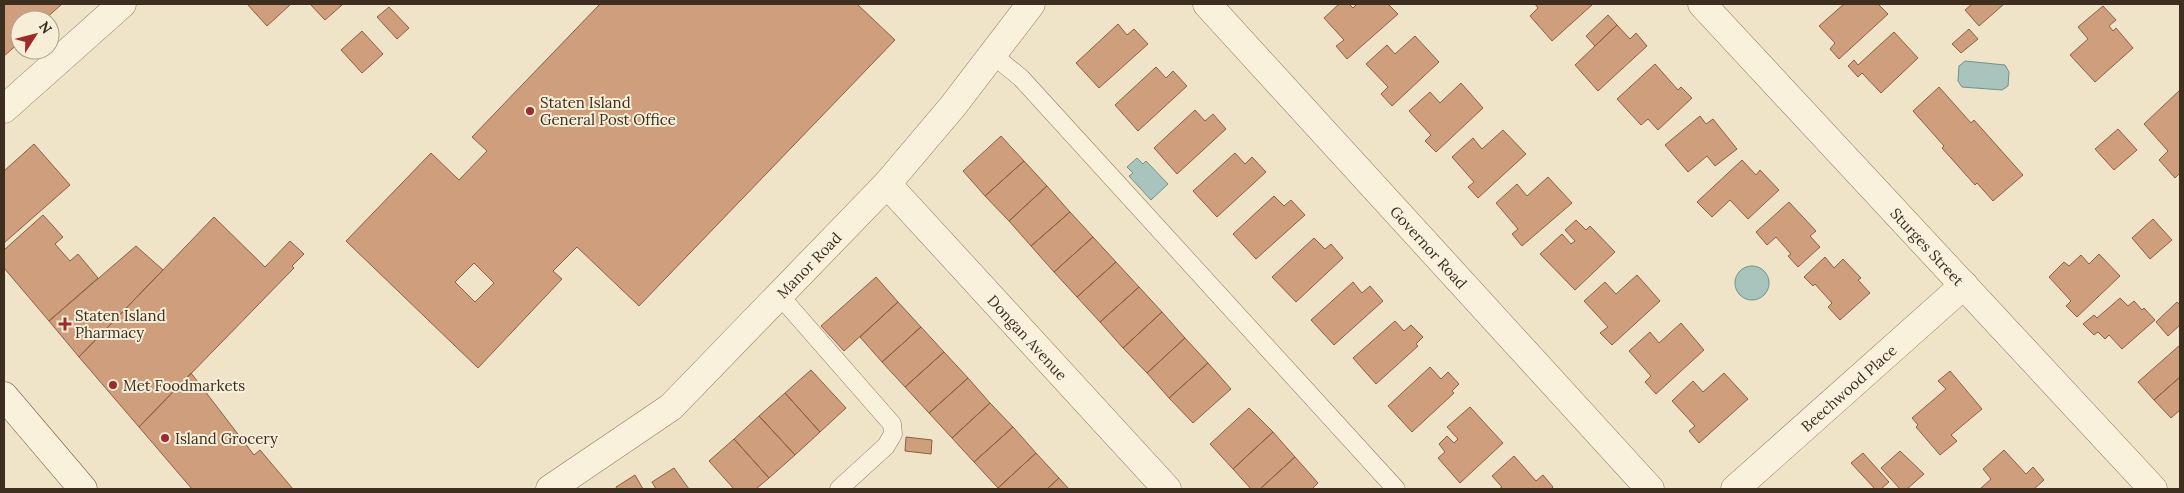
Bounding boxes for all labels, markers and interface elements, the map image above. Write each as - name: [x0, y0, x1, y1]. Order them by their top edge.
- north arrow: [10, 10, 60, 60]
- text: N: [35, 18, 56, 37]
- place label: Staten Island General Post Office: [540, 93, 676, 129]
- marker: Staten Island General Post Office: [524, 105, 536, 117]
- street label: Governor Road: [1386, 202, 1471, 292]
- street label: Sturges Street: [1887, 203, 1968, 289]
- street label: Manor Road: [772, 228, 845, 302]
- street label: Dongan Avenue: [984, 291, 1072, 384]
- place label: Staten Island Pharmacy: [75, 306, 166, 342]
- marker: Staten Island Pharmacy: [59, 318, 71, 330]
- street label: Beechwood Place: [1797, 340, 1900, 435]
- place label: Met Foodmarkets: [123, 376, 245, 395]
- marker: Met Foodmarkets: [107, 379, 119, 391]
- place label: Island Grocery: [175, 429, 278, 448]
- marker: Island Grocery: [159, 432, 171, 444]

